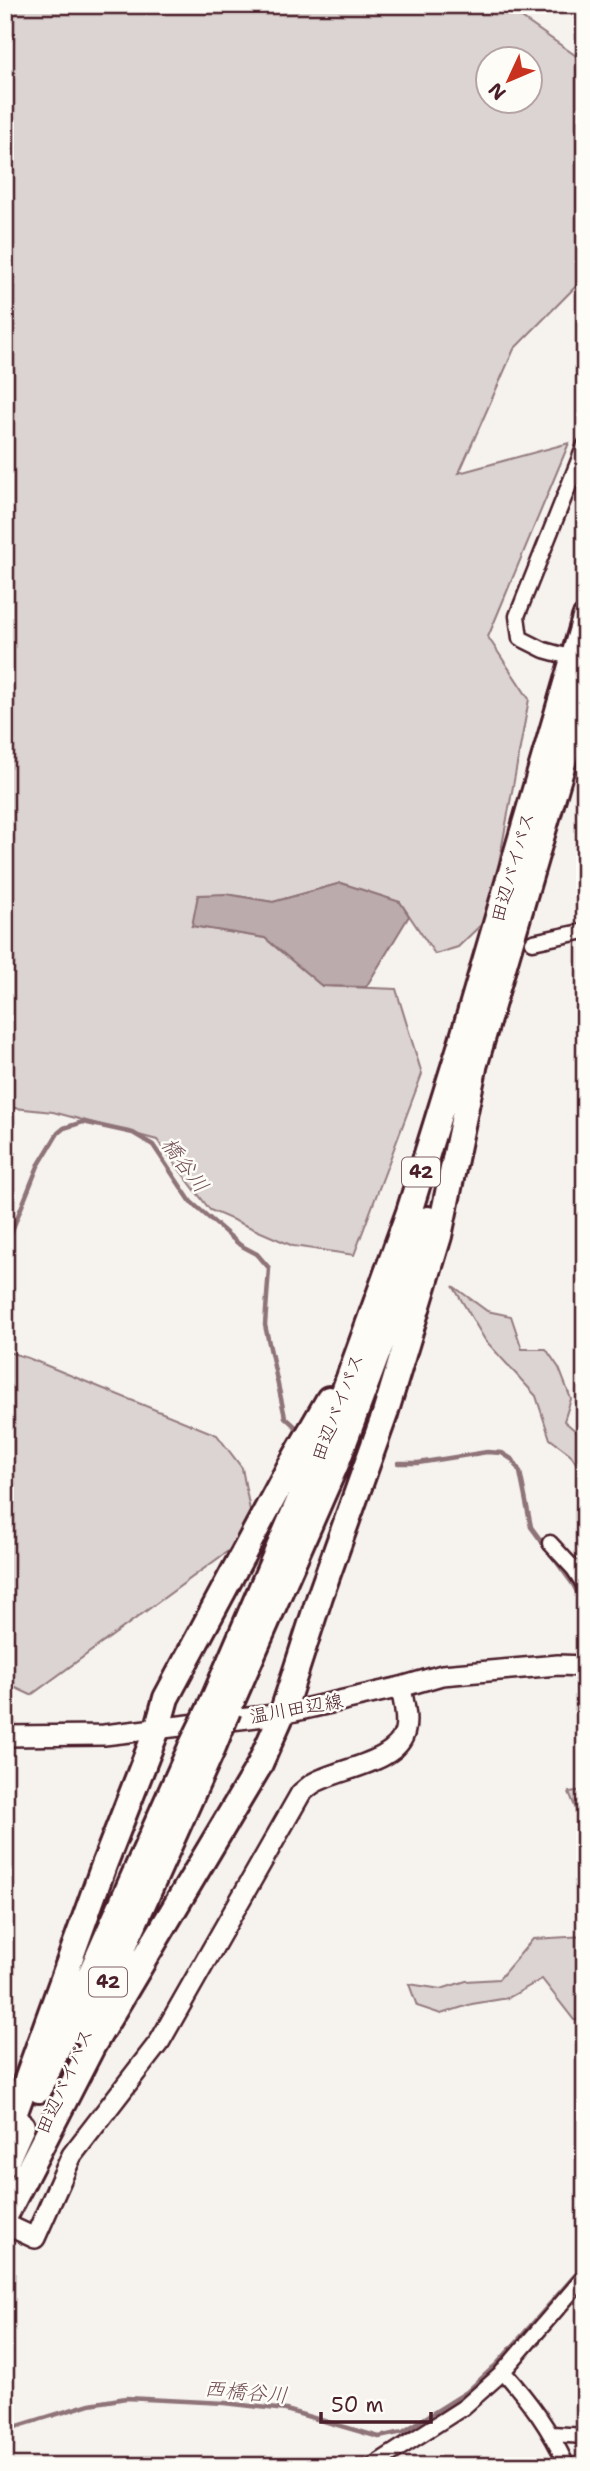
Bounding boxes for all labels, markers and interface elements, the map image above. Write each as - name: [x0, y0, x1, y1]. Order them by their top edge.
- north arrow: [475, 46, 544, 116]
- text: N: [483, 77, 511, 106]
- street label: 田辺バイパス: [485, 809, 540, 925]
- water label: 橋谷川: [155, 1131, 215, 1199]
- road number: 42: [402, 1157, 440, 1186]
- street label: 田辺バイパス: [305, 1350, 369, 1465]
- street label: 温川田辺線: [247, 1688, 345, 1729]
- road number: 42: [89, 1968, 127, 1996]
- street label: 田辺バイパス: [30, 2024, 99, 2138]
- water label: 西橋谷川: [203, 2374, 289, 2410]
- scale bar: [321, 2380, 431, 2424]
- text: 50 m: [331, 2391, 384, 2419]

